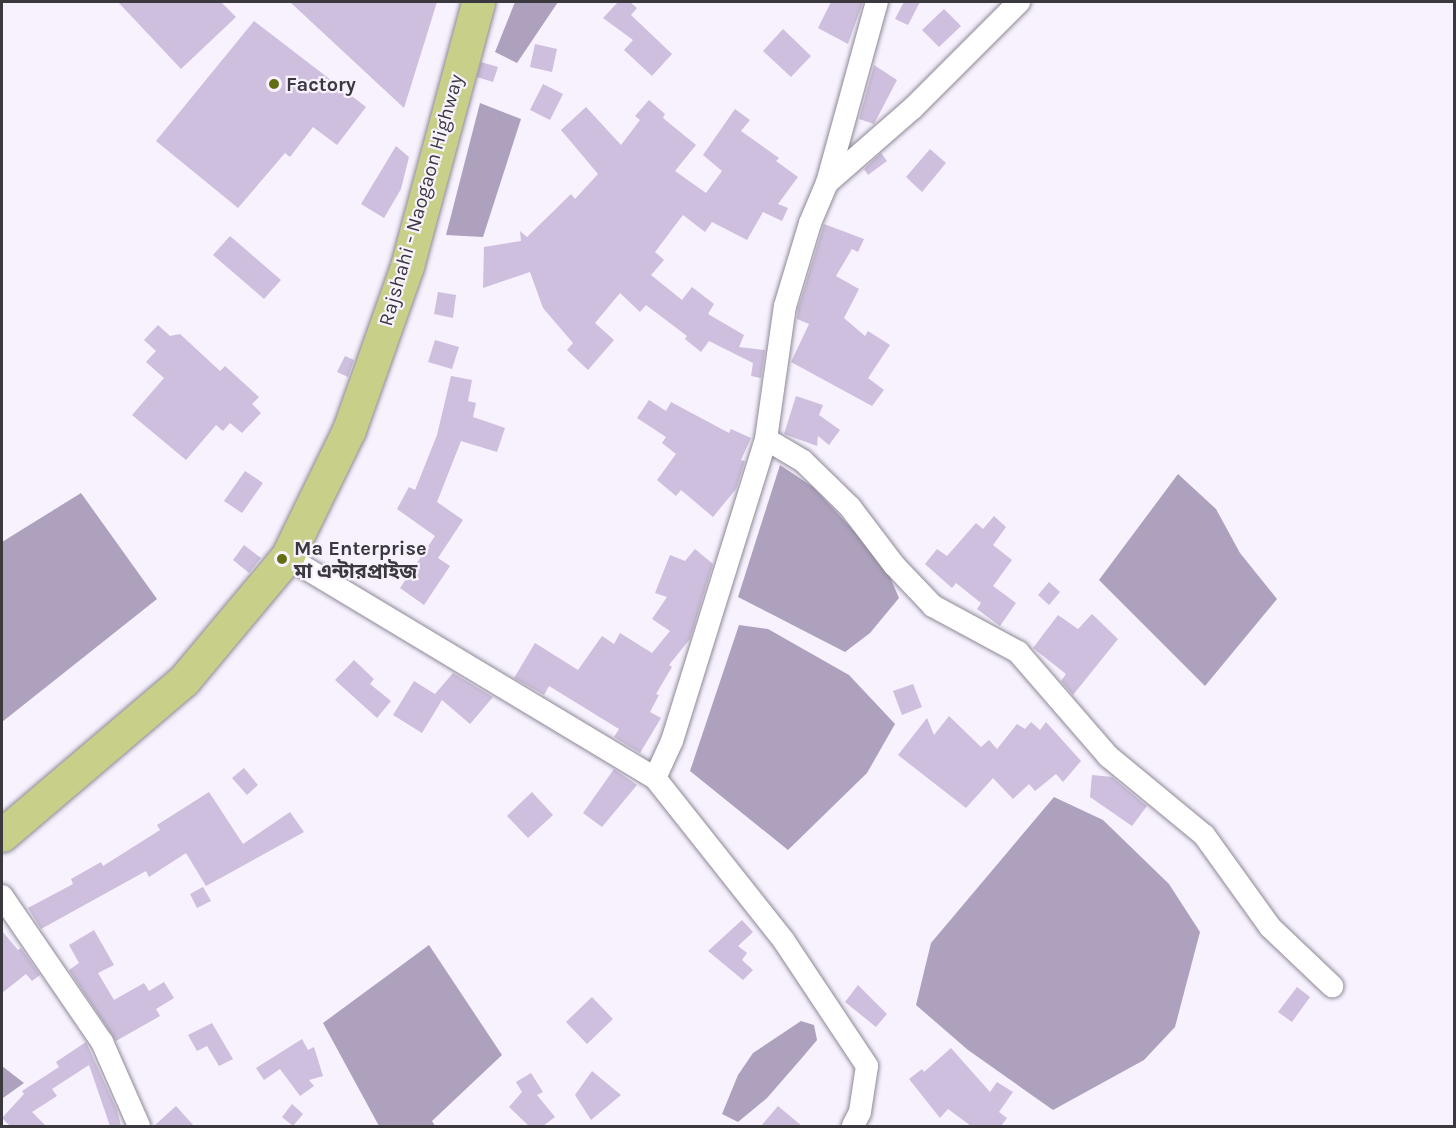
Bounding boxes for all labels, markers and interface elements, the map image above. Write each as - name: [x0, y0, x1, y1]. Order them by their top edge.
- street label: Rajshahi - Naogaon Highway: [374, 71, 468, 329]
- place label: Factory: [286, 72, 356, 96]
- marker: Factory: [267, 77, 281, 91]
- place label: Ma Enterprise মা এন্টারপ্রাইজ: [294, 536, 427, 583]
- marker: Ma Enterprise মা এন্টারপ্রাইজ: [275, 552, 289, 566]

